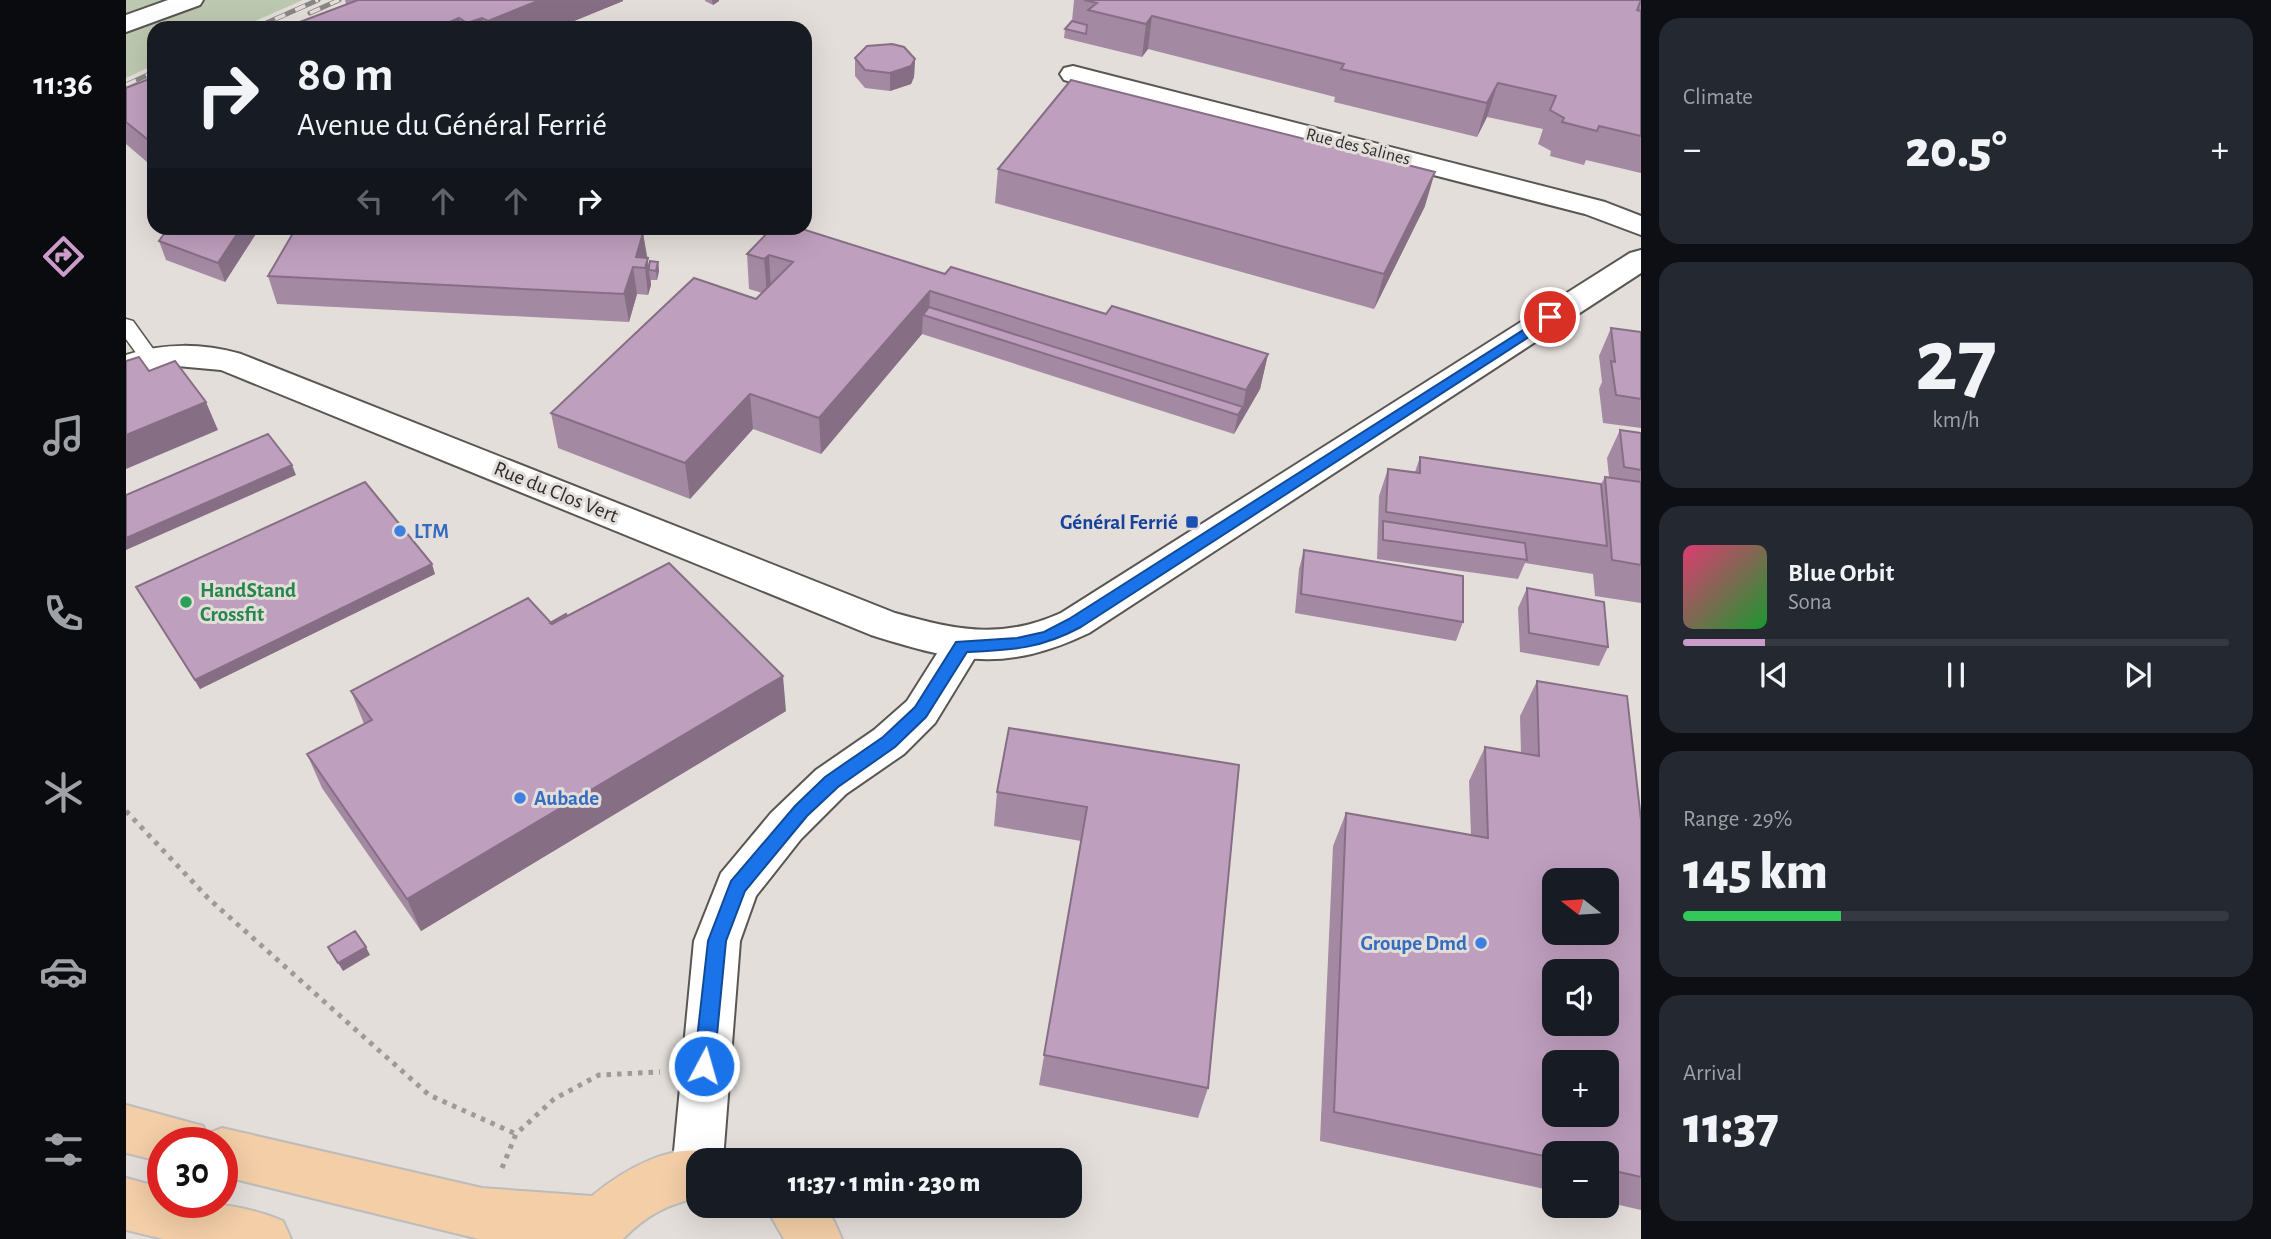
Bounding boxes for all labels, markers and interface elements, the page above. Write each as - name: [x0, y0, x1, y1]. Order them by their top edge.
- icon: right: [182, 49, 273, 140]
- text: 80 m: [297, 51, 394, 100]
- text: 11:36: [33, 68, 93, 100]
- text: Climate: [1683, 86, 1753, 109]
- text: Avenue du Général Ferrié: [297, 109, 607, 141]
- text: 20.5°: [1905, 124, 2007, 176]
- street label: Rue des Salines: [1304, 125, 1412, 169]
- text: −: [1683, 131, 1701, 169]
- text: +: [2211, 131, 2229, 169]
- icon: left: [351, 182, 389, 220]
- icon: ahead: [424, 182, 462, 220]
- icon: ahead: [497, 182, 535, 220]
- icon: right: [570, 182, 608, 220]
- icon: directions: [39, 232, 88, 281]
- pin: [1520, 287, 1580, 347]
- icon: arrive: [1531, 298, 1569, 336]
- text: 27: [1915, 316, 1997, 407]
- text: km/h: [1932, 409, 1980, 432]
- icon: music: [39, 411, 88, 460]
- street label: Rue du Clos Vert: [491, 458, 621, 527]
- place label: Général Ferrié: [1060, 512, 1178, 533]
- marker: Général Ferrié: [1184, 514, 1200, 530]
- place label: LTM: [414, 521, 449, 542]
- marker: LTM: [392, 523, 408, 539]
- text: Blue Orbit: [1788, 560, 1894, 586]
- place label: HandStand Crossfit: [200, 580, 296, 625]
- icon: phone: [39, 589, 88, 638]
- text: Sona: [1788, 591, 1832, 614]
- marker: HandStand Crossfit: [178, 594, 194, 610]
- icon: previous: [1755, 656, 1793, 694]
- icon: pause: [1937, 656, 1975, 694]
- icon: next: [2119, 656, 2157, 694]
- icon: climate: [39, 768, 88, 817]
- place label: Aubade: [534, 788, 599, 809]
- marker: Aubade: [512, 790, 528, 806]
- text: Range · 29%: [1683, 808, 1792, 831]
- text: 145 km: [1683, 846, 1828, 898]
- north arrow: [1542, 868, 1619, 945]
- map controls: [1542, 868, 1619, 1218]
- place label: Groupe Dmd: [1361, 933, 1467, 954]
- marker: Groupe Dmd: [1473, 935, 1489, 951]
- icon: car: [39, 947, 88, 996]
- button: sound: [1542, 959, 1619, 1036]
- position arrow: [667, 1029, 741, 1103]
- button: +: [1542, 1050, 1619, 1127]
- text: Arrival: [1683, 1062, 1742, 1085]
- text: 11:37: [1683, 1100, 1779, 1152]
- icon: filters: [39, 1125, 88, 1174]
- speed limit sign: 30: [147, 1127, 238, 1218]
- button: −: [1542, 1141, 1619, 1218]
- text: 11:37 · 1 min · 230 m: [788, 1170, 980, 1196]

